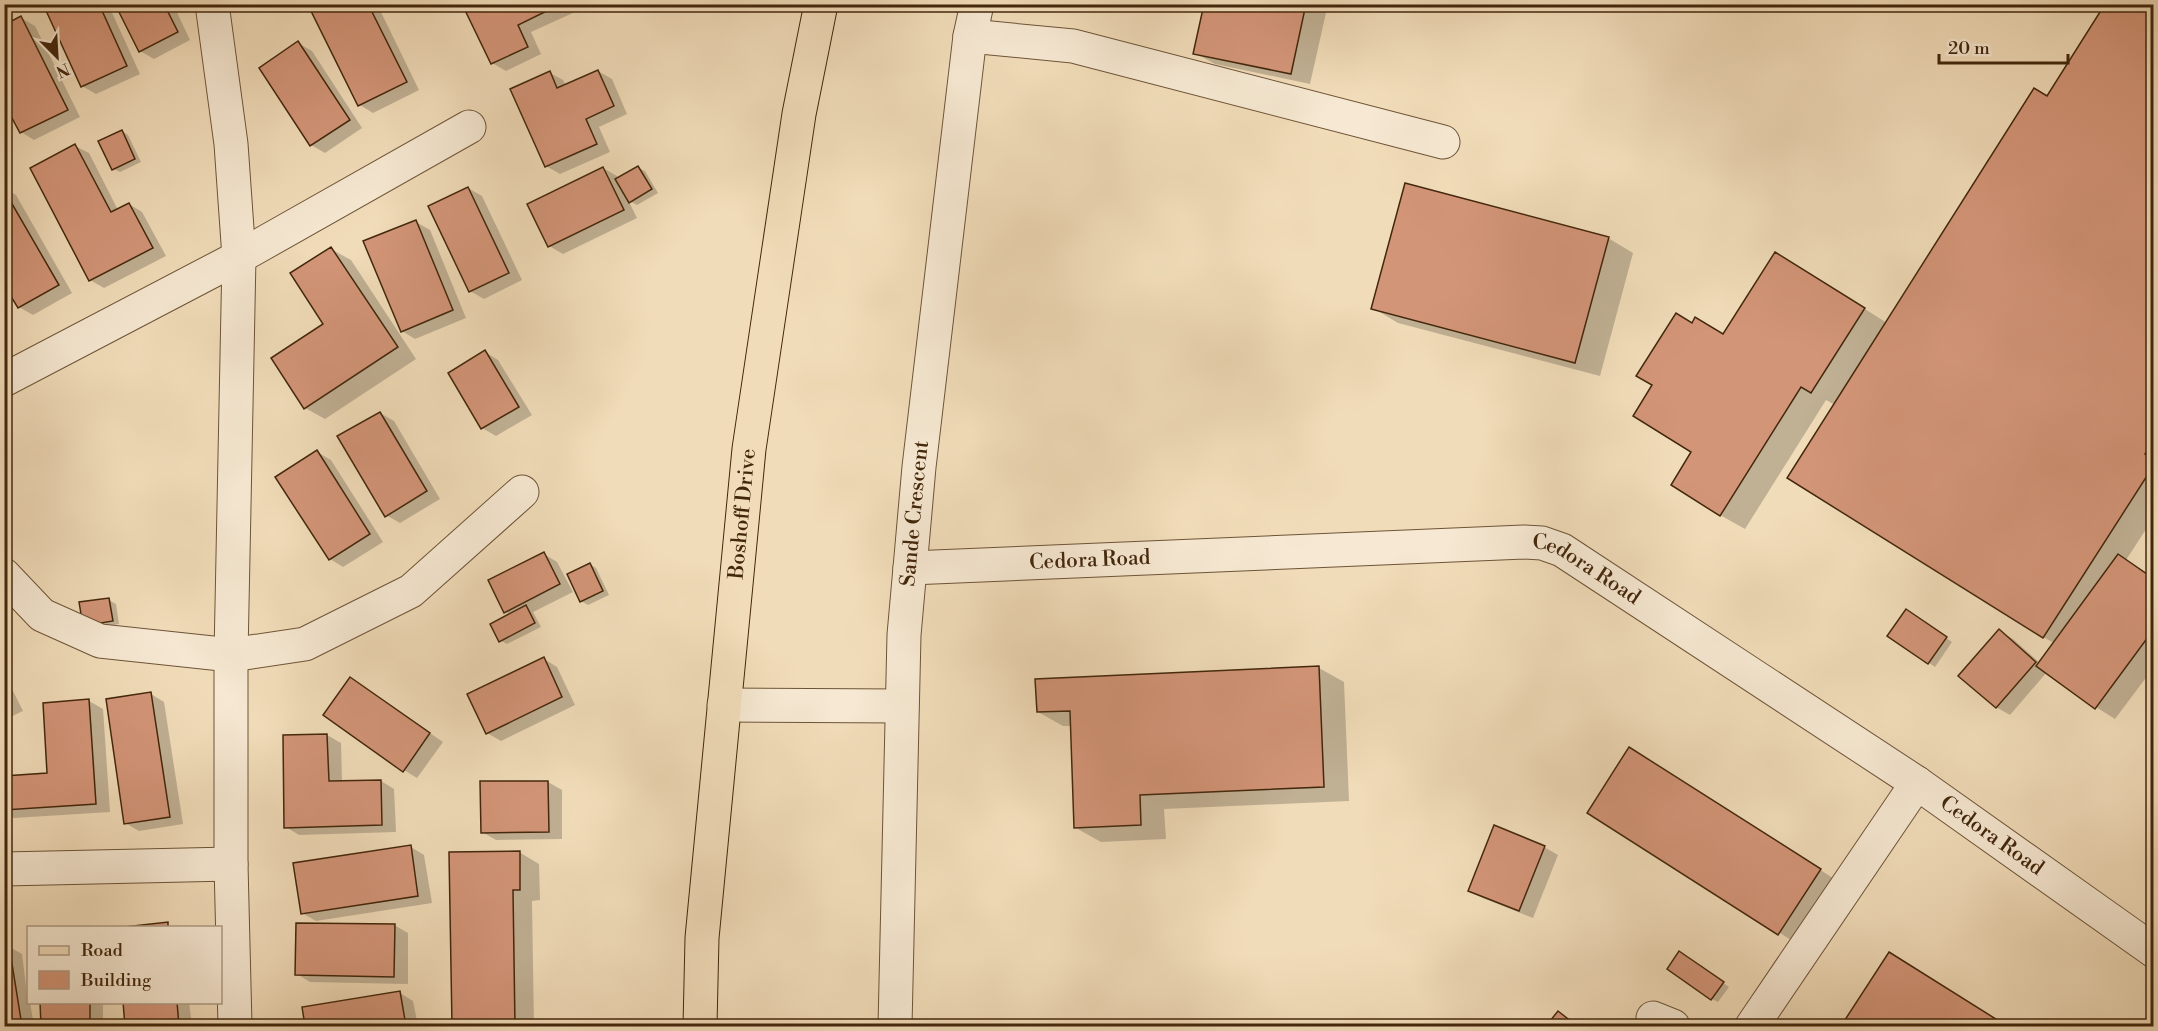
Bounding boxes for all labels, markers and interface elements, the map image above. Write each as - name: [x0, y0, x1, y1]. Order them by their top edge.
- north arrow: [27, 27, 87, 87]
- scale bar: [1939, 27, 2068, 65]
- text: 20 m: [1948, 37, 1990, 60]
- text: N: [53, 58, 73, 82]
- street label: Sande Crescent: [895, 439, 935, 588]
- street label: Boshoff Drive: [723, 447, 762, 582]
- street label: Cedora Road: [1532, 530, 1645, 611]
- street label: Cedora Road: [1029, 545, 1151, 576]
- street label: Cedora Road: [1935, 790, 2049, 882]
- legend: [27, 926, 222, 1004]
- text: Road: [81, 939, 124, 962]
- text: Building: [80, 969, 152, 992]

